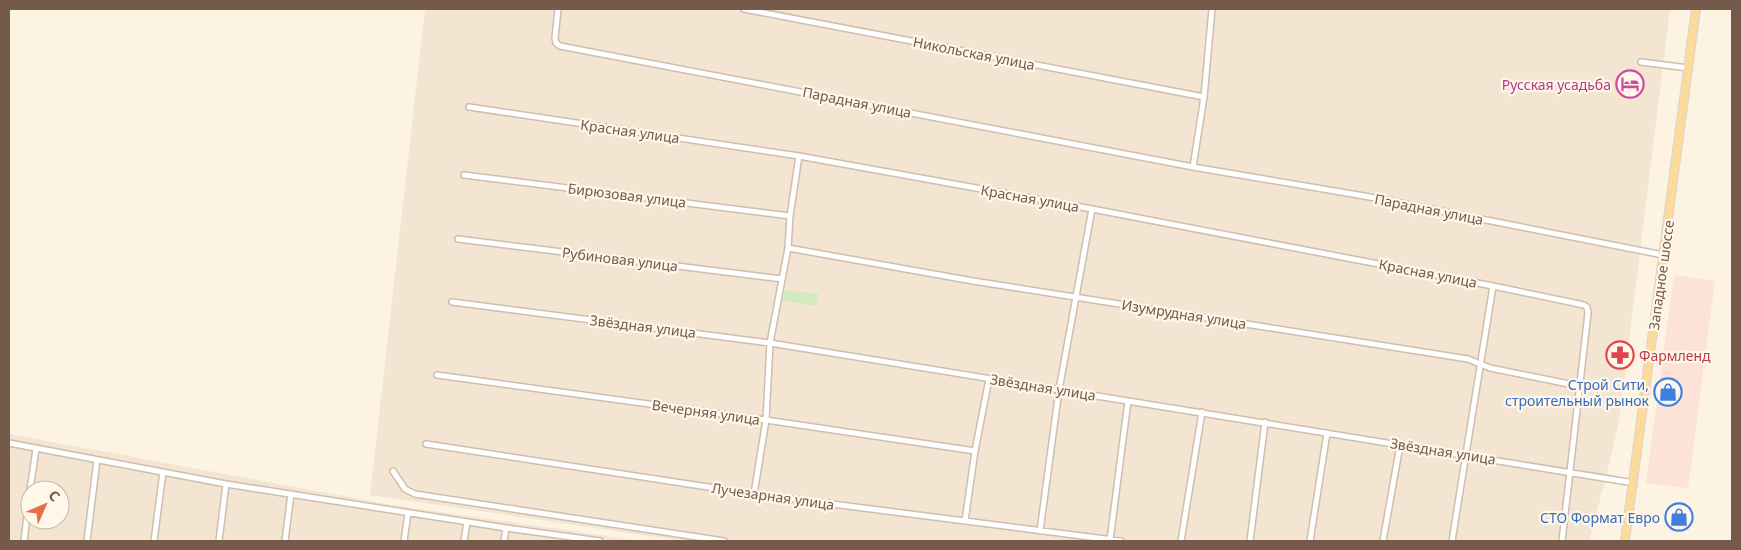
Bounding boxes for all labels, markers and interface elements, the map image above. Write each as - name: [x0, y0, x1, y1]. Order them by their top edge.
- street label: Никольская улица: [911, 32, 1037, 74]
- hotel icon: Русская усадьба: [1615, 69, 1645, 99]
- place label: Русская усадьба: [1502, 75, 1611, 94]
- street label: Парадная улица: [801, 82, 913, 122]
- street label: Красная улица: [579, 115, 681, 147]
- street label: Бирюзовая улица: [567, 178, 687, 212]
- street label: Красная улица: [979, 180, 1081, 216]
- street label: Парадная улица: [1373, 189, 1485, 229]
- street label: Западное шоссе: [1644, 218, 1678, 331]
- street label: Рубиновая улица: [561, 242, 679, 276]
- street label: Красная улица: [1377, 254, 1479, 292]
- street label: Изумрудная улица: [1120, 295, 1248, 333]
- street label: Звёздная улица: [589, 310, 697, 342]
- pharmacy icon: Фармленд: [1605, 340, 1635, 370]
- place label: Фармленд: [1639, 346, 1711, 365]
- street label: Звёздная улица: [989, 369, 1097, 405]
- place label: Строй Сити, строительный рынок: [1505, 375, 1650, 410]
- shop icon: Строй Сити, строительный рынок: [1653, 377, 1683, 407]
- street label: Вечерняя улица: [651, 395, 761, 429]
- street label: Звёздная улица: [1389, 433, 1497, 469]
- street label: Лучезарная улица: [710, 478, 836, 514]
- north arrow: [20, 480, 70, 530]
- text: С: [45, 486, 64, 505]
- shop icon: СТО Формат Евро: [1664, 502, 1694, 532]
- place label: СТО Формат Евро: [1540, 508, 1660, 527]

